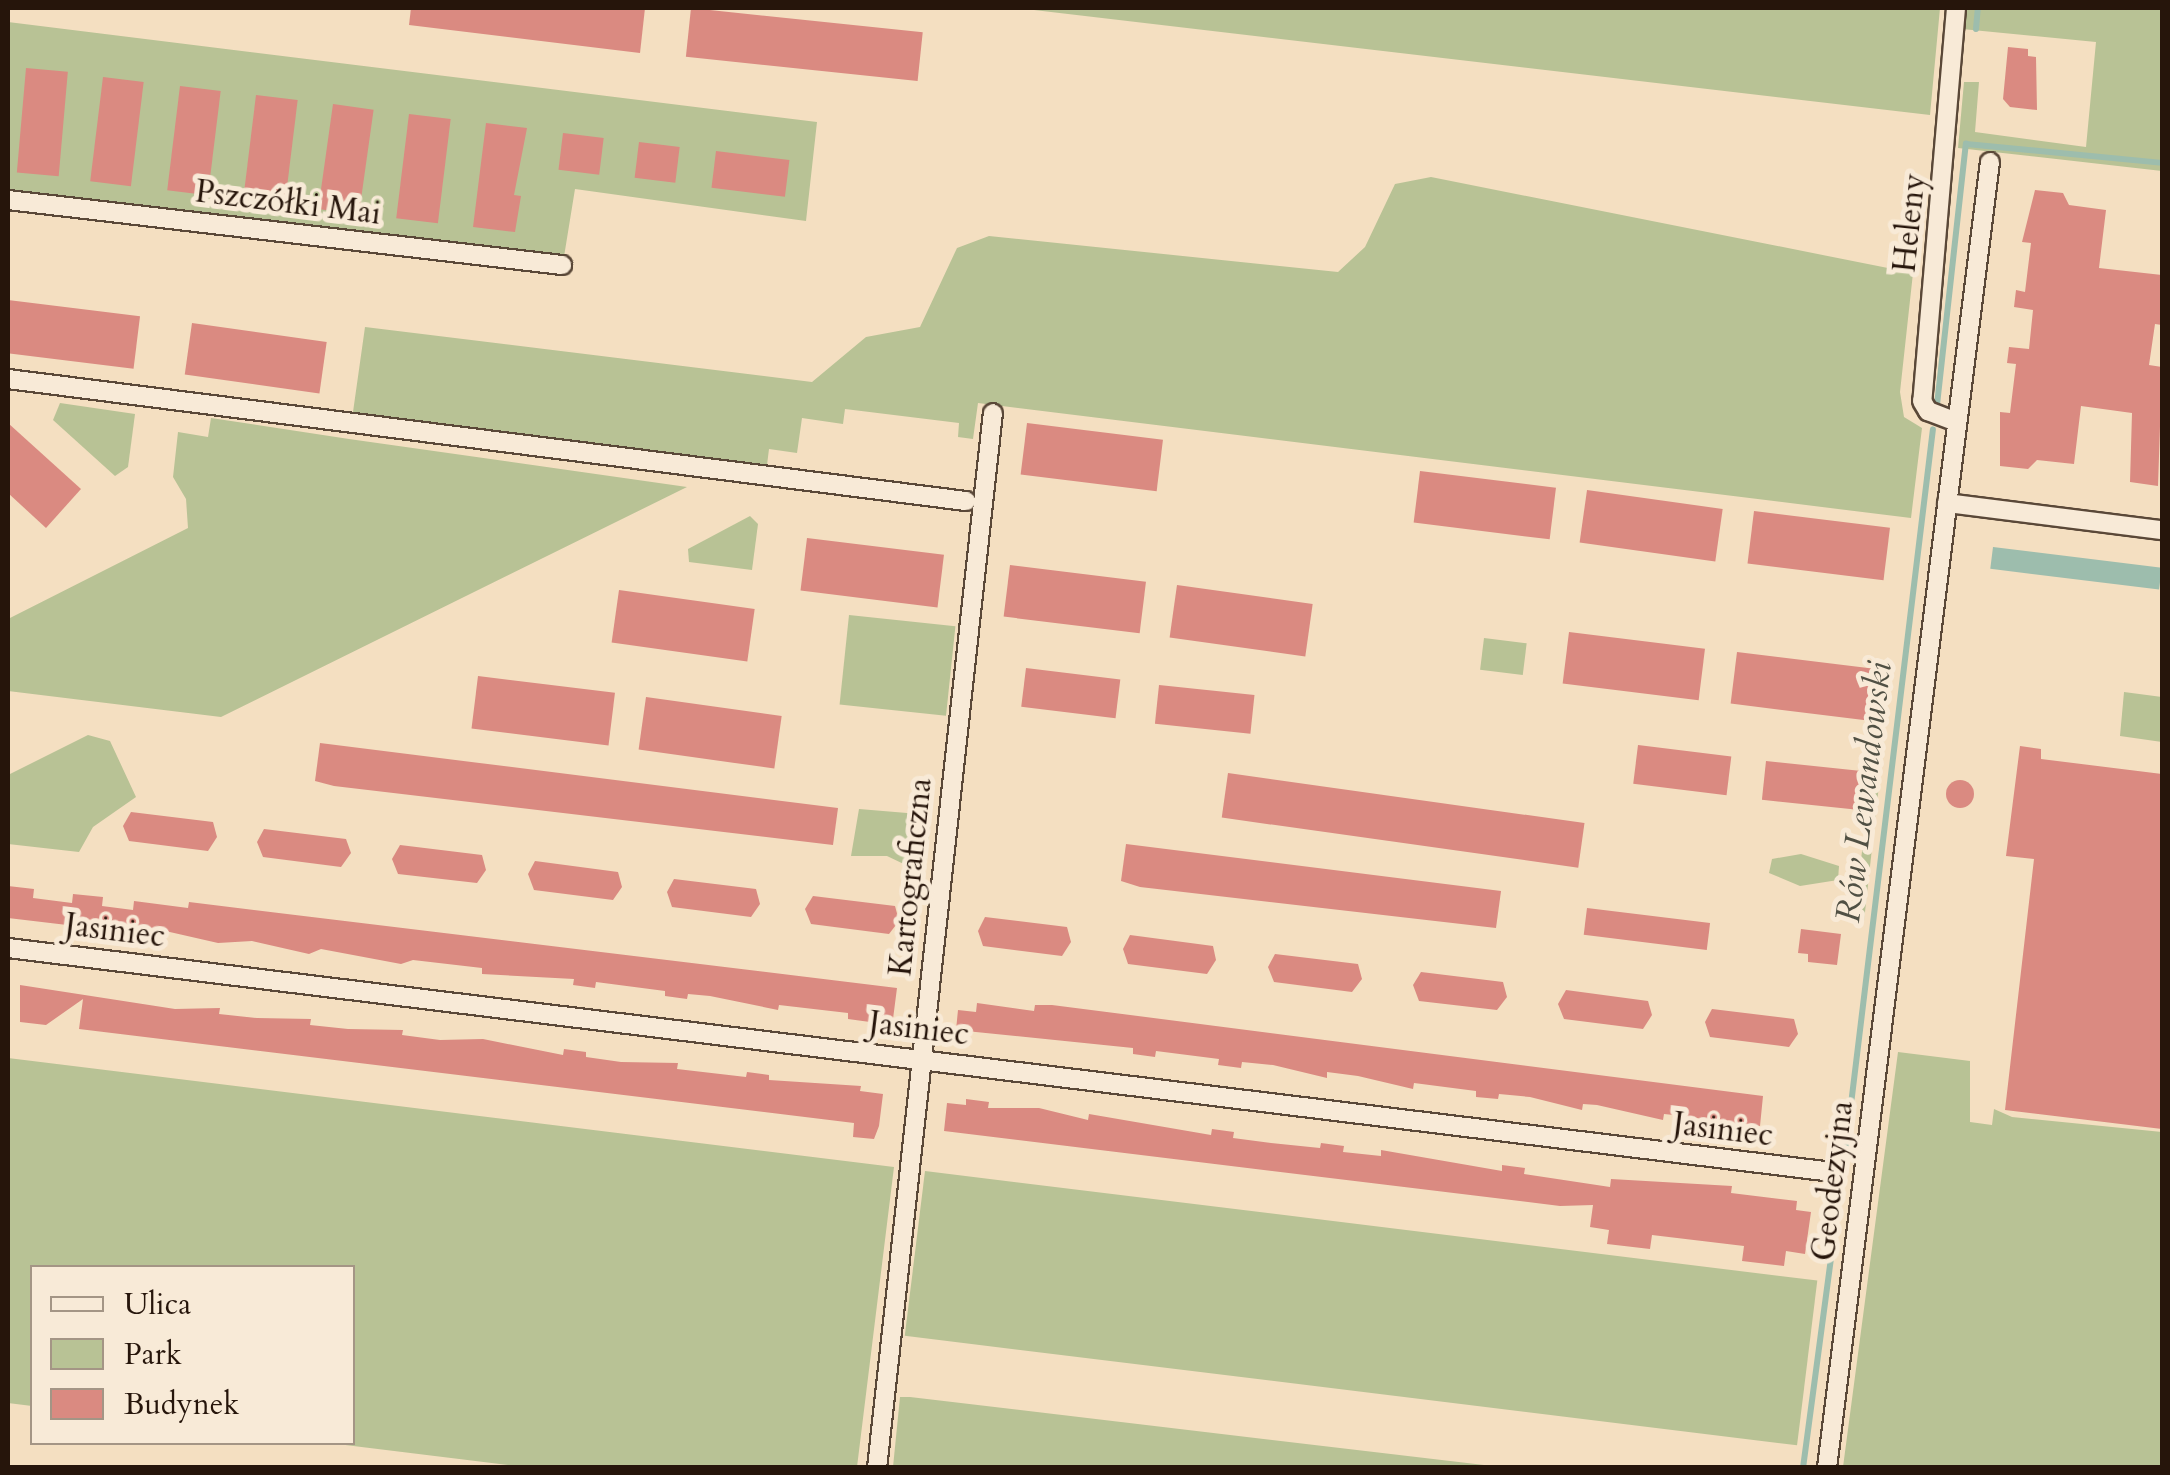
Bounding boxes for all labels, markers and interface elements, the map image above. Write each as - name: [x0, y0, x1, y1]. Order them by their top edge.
- street label: Heleny: [1886, 172, 1934, 274]
- street label: Pszczółki Mai: [193, 173, 383, 233]
- water label: Rów Lewandowski: [1827, 659, 1901, 925]
- street label: Kartograficzna: [882, 776, 940, 978]
- street label: Jasiniec: [63, 906, 167, 956]
- street label: Jasiniec: [867, 1004, 971, 1054]
- street label: Geodezyjna: [1804, 1099, 1862, 1263]
- street label: Jasiniec: [1671, 1105, 1775, 1155]
- legend: [30, 1265, 355, 1445]
- text: Ulica: [124, 1284, 191, 1325]
- text: Park: [124, 1334, 182, 1375]
- text: Budynek: [124, 1384, 239, 1425]

